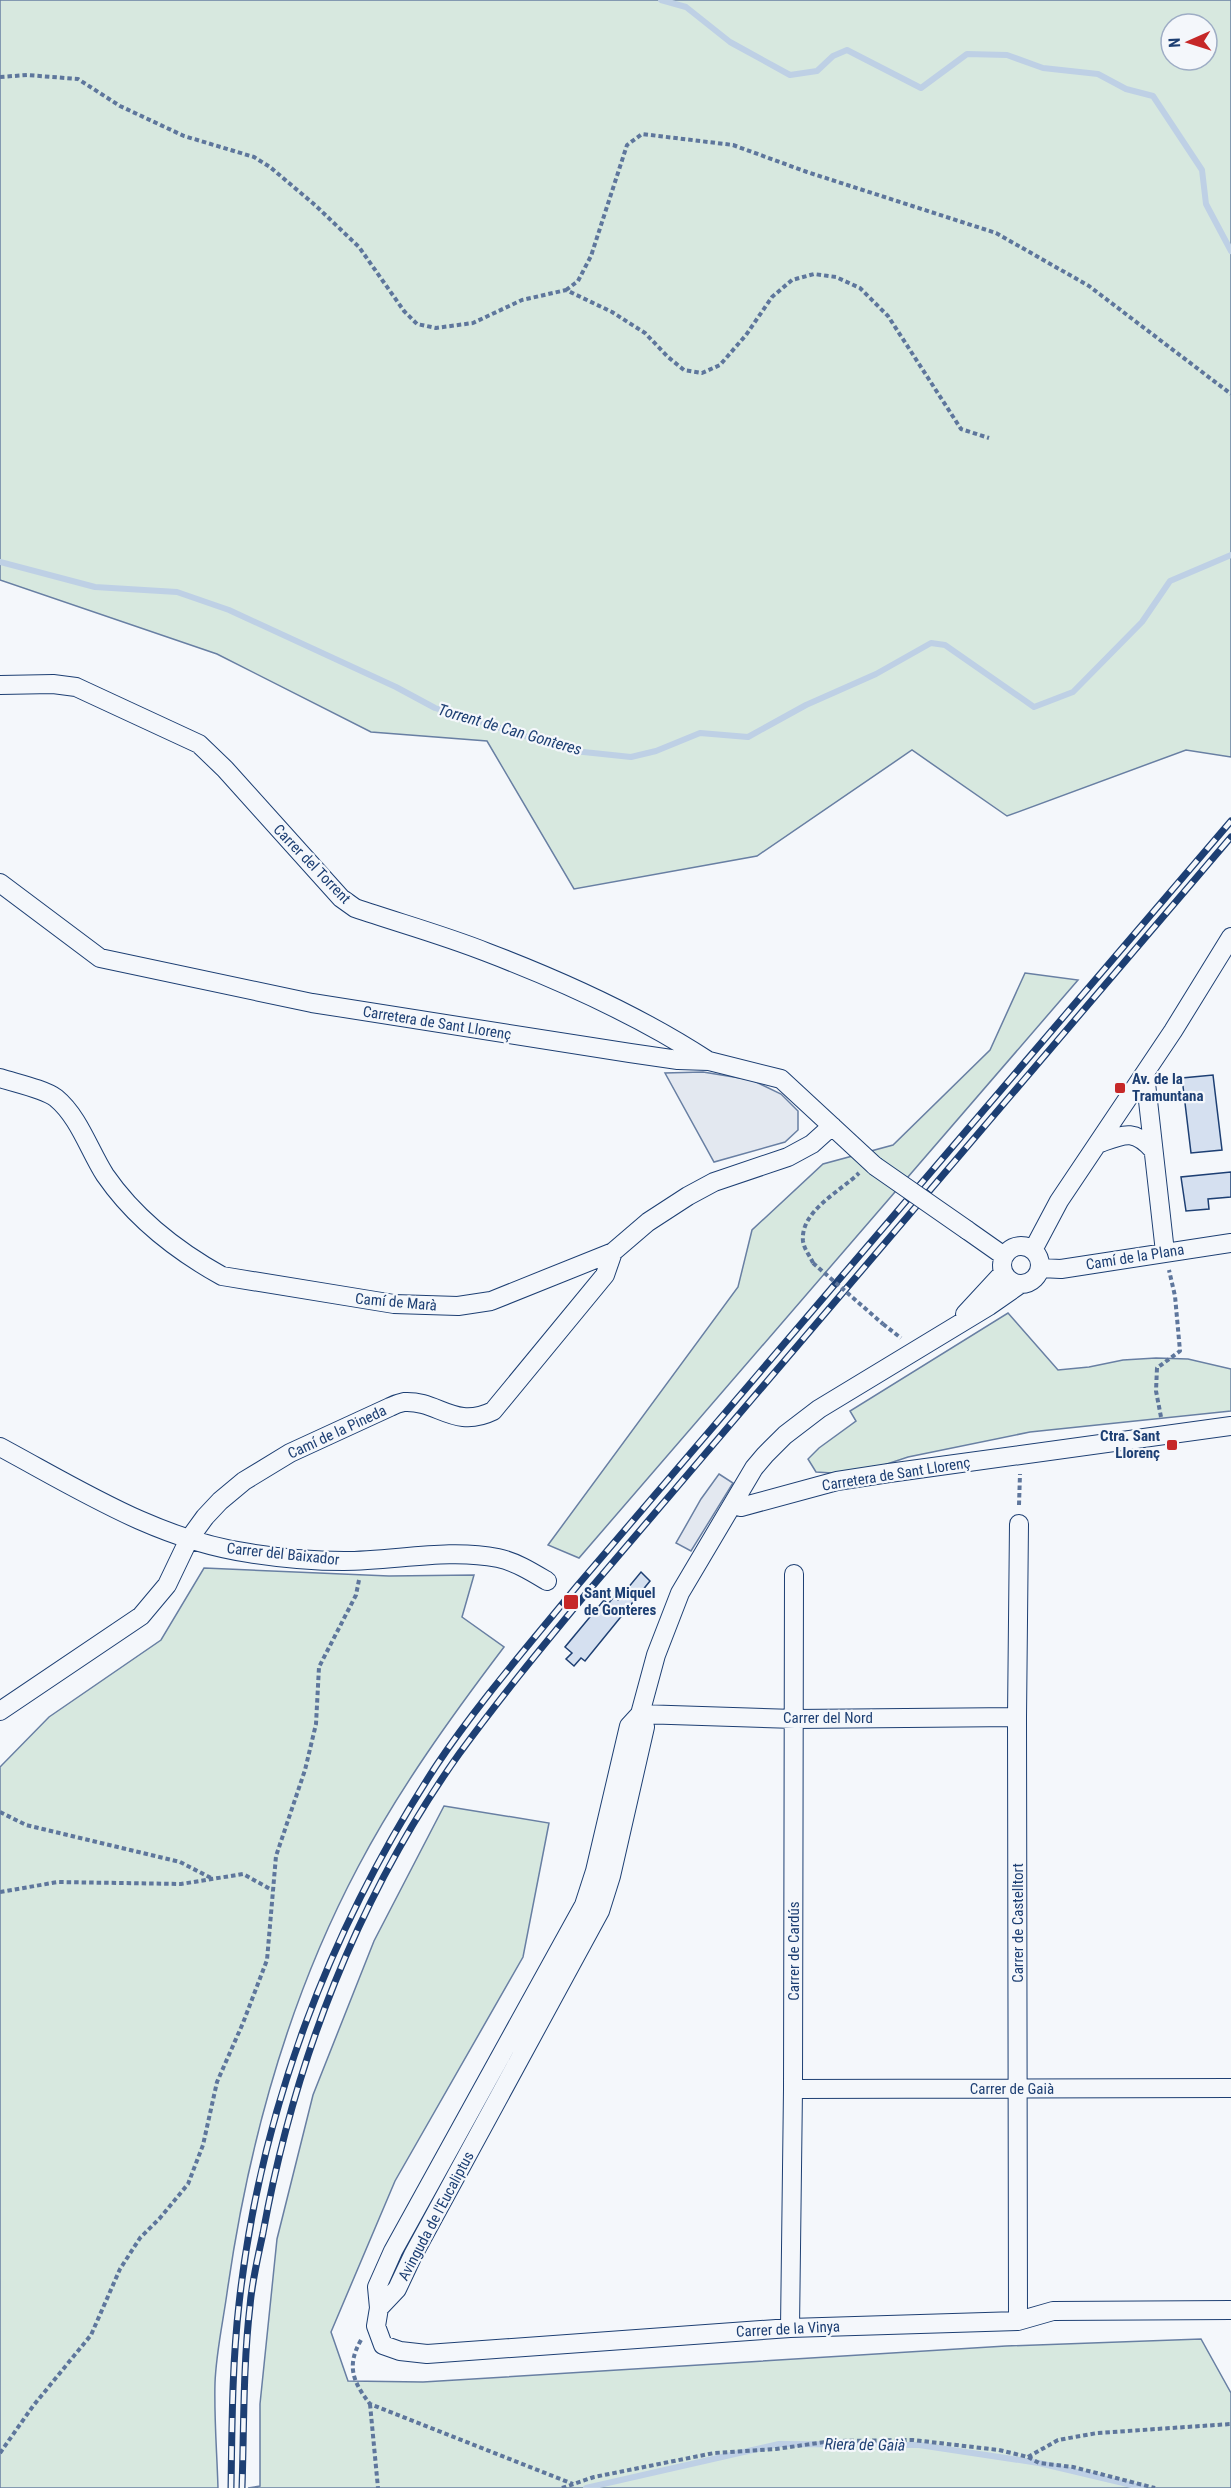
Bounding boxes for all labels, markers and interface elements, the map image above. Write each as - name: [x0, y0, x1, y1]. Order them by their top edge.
- north arrow: [1159, 12, 1219, 72]
- text: N: [1165, 37, 1184, 48]
- water label: Torrent de Can Gonteres: [436, 700, 584, 759]
- street label: Carrer del Torrent: [270, 821, 354, 907]
- street label: Carretera de Sant Llorenç: [362, 1002, 512, 1044]
- place label: Av. de la Tramuntana: [1132, 1070, 1203, 1105]
- marker: Av. de la Tramuntana: [1113, 1081, 1127, 1095]
- street label: Camí de la Plana: [1085, 1240, 1185, 1274]
- street label: Camí de Marà: [354, 1289, 438, 1315]
- street label: Camí de la Pineda: [285, 1401, 389, 1463]
- place label: Ctra. Sant Llorenç: [1100, 1427, 1160, 1462]
- marker: Ctra. Sant Llorenç: [1165, 1438, 1179, 1452]
- street label: Carretera de Sant Llorenç: [821, 1453, 971, 1495]
- street label: Carrer del Baixador: [226, 1539, 341, 1569]
- place label: Sant Miquel de Gonteres: [584, 1584, 656, 1619]
- marker: Sant Miquel de Gonteres: [562, 1593, 580, 1611]
- street label: Carrer del Nord: [783, 1709, 873, 1727]
- street label: Carrer de Castelltort: [1009, 1863, 1027, 1983]
- street label: Carrer de Cardús: [785, 1901, 803, 2001]
- street label: Carrer de Gaià: [970, 2080, 1054, 2098]
- street label: Avinguda de l'Eucaliptus: [394, 2148, 478, 2284]
- street label: Carrer de la Vinya: [736, 2317, 840, 2341]
- water label: Riera de Gaià: [824, 2434, 906, 2455]

